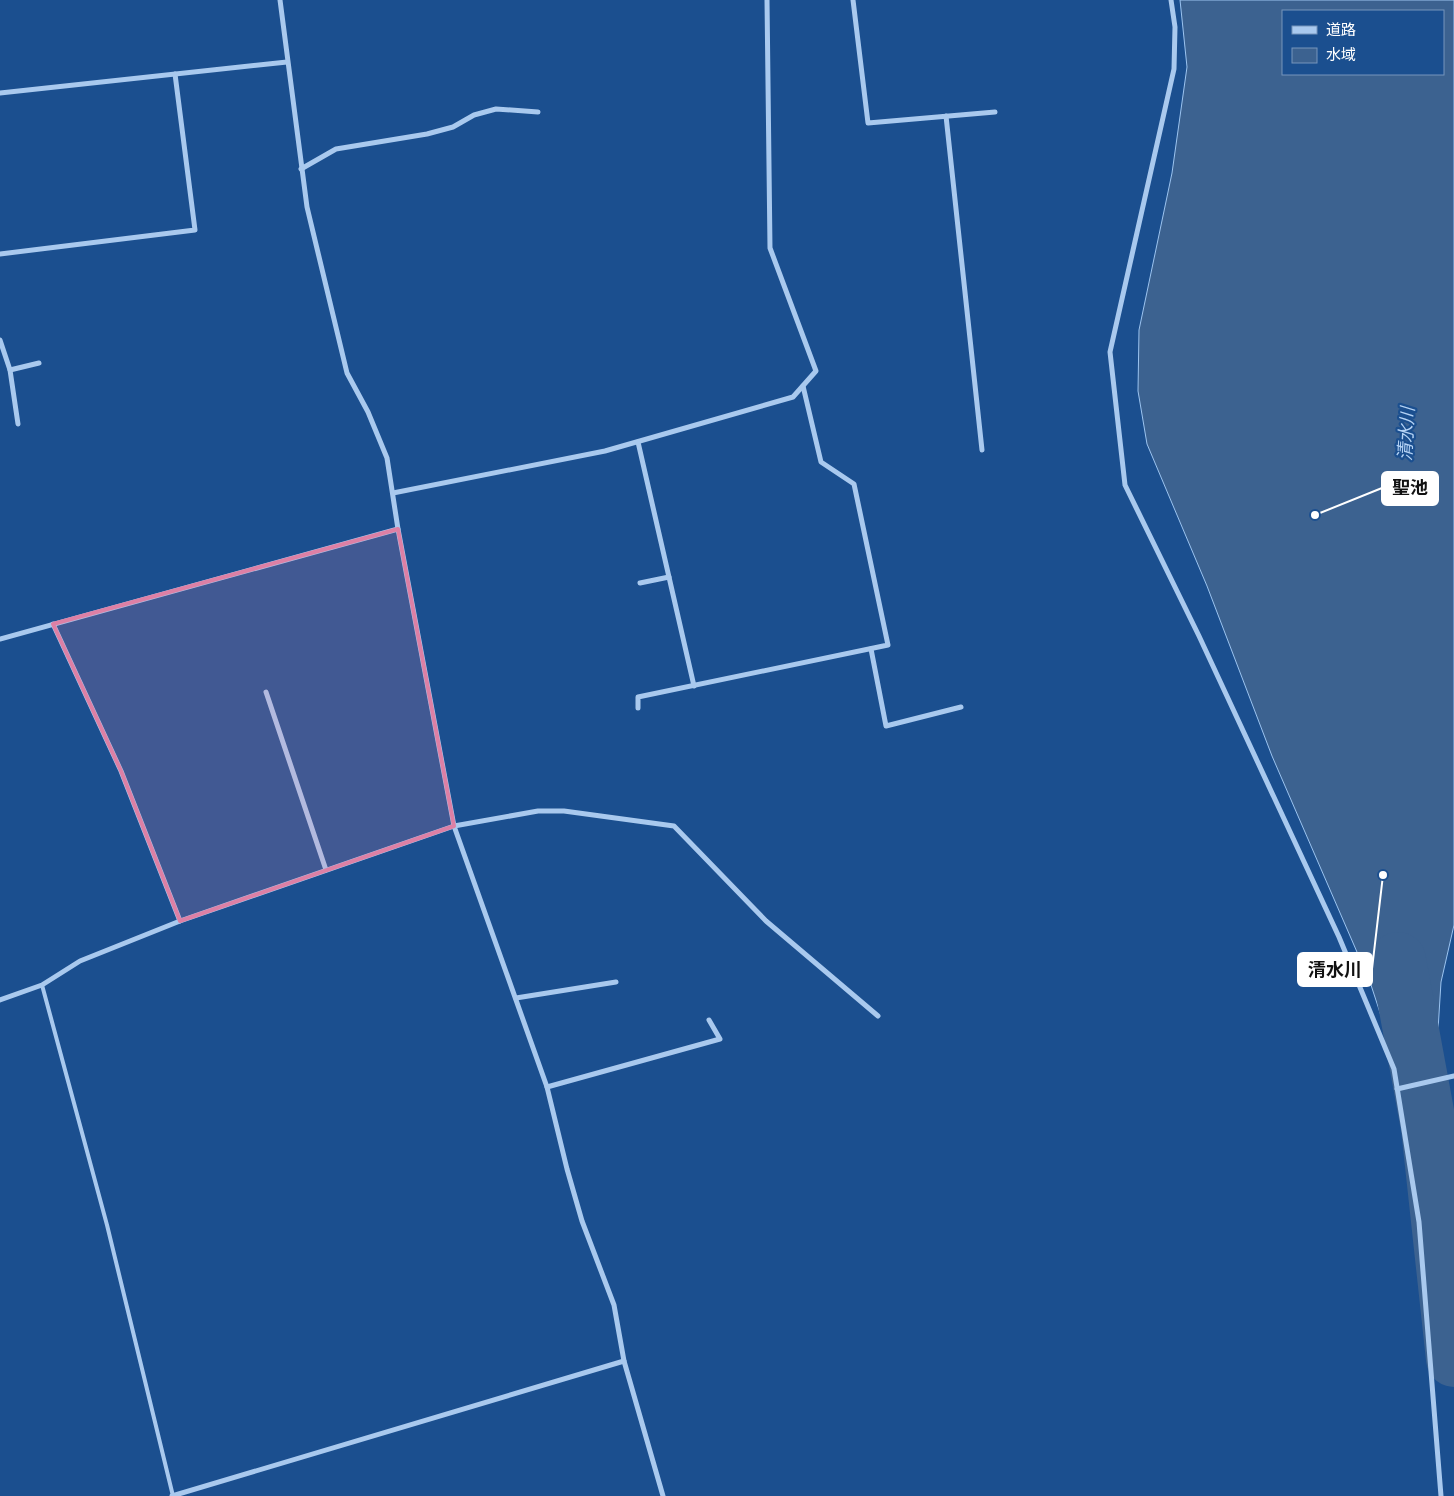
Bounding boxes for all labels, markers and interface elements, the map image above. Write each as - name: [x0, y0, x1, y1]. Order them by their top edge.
- legend: [1282, 10, 1444, 75]
- text: 道路: [1326, 20, 1356, 41]
- text: 水域: [1326, 45, 1356, 66]
- water label: 清水川: [1393, 404, 1421, 462]
- callout: 聖池: [1382, 472, 1438, 505]
- text: 聖池: [1392, 476, 1428, 501]
- callout: 清水川: [1298, 953, 1372, 986]
- text: 清水川: [1308, 958, 1362, 983]

